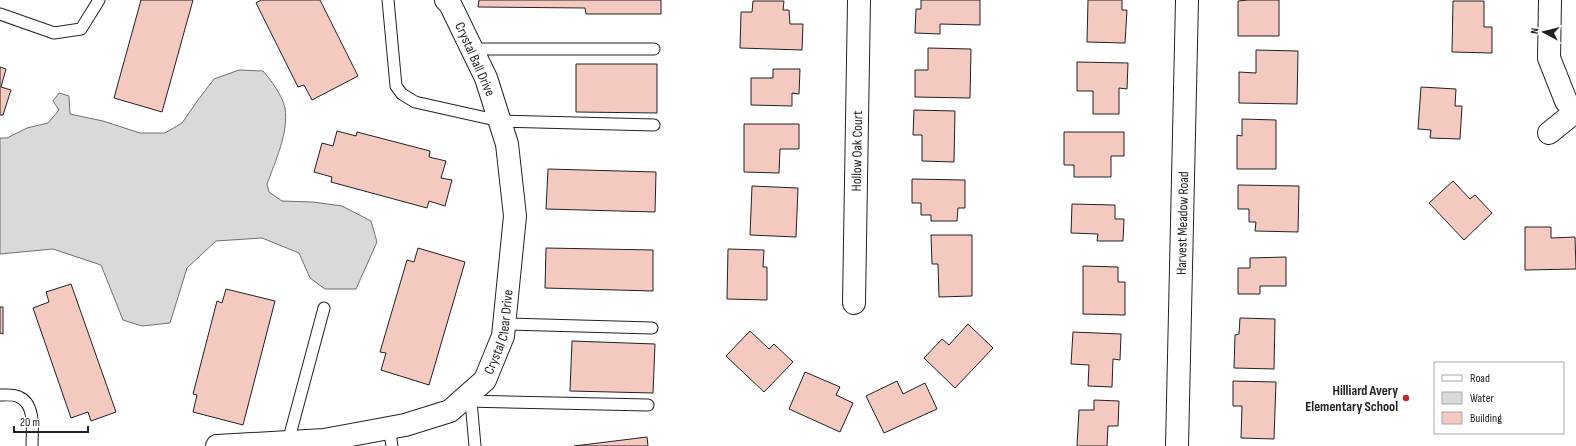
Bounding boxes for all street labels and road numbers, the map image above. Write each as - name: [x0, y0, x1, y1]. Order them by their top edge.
- street label: Crystal Ball Drive: [451, 19, 499, 99]
- street label: Hollow Oak Court: [847, 111, 866, 191]
- street label: Harvest Meadow Road: [1172, 171, 1192, 275]
- street label: Crystal Clear Drive: [480, 289, 516, 377]

